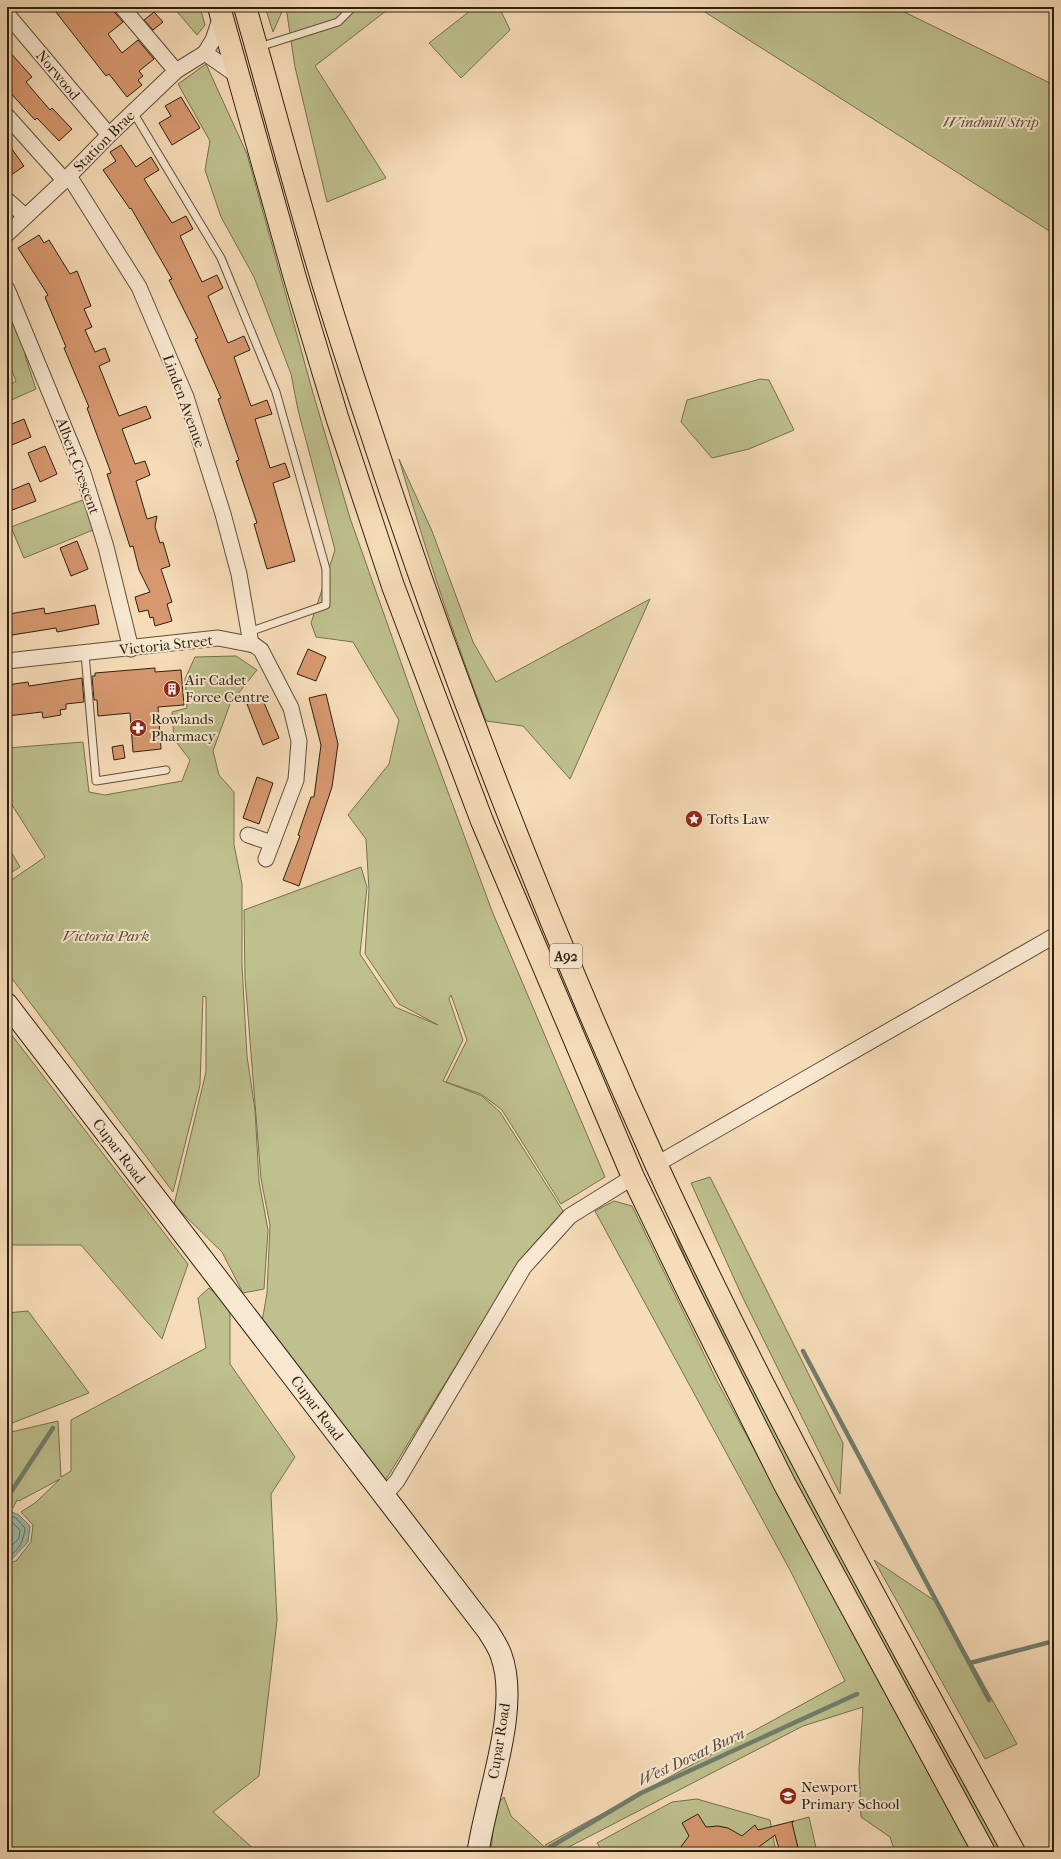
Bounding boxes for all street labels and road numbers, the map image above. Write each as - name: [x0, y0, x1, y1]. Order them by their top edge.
- street label: Norwood: [32, 46, 84, 104]
- street label: Station Brae: [69, 106, 139, 176]
- street label: Linden Avenue: [159, 352, 209, 451]
- street label: Albert Crescent: [52, 414, 104, 517]
- street label: Victoria Street: [117, 631, 214, 659]
- road number: A92: [550, 944, 582, 968]
- street label: Cupar Road: [89, 1115, 150, 1188]
- street label: Cupar Road: [287, 1372, 348, 1445]
- street label: Cupar Road: [484, 1701, 514, 1780]

